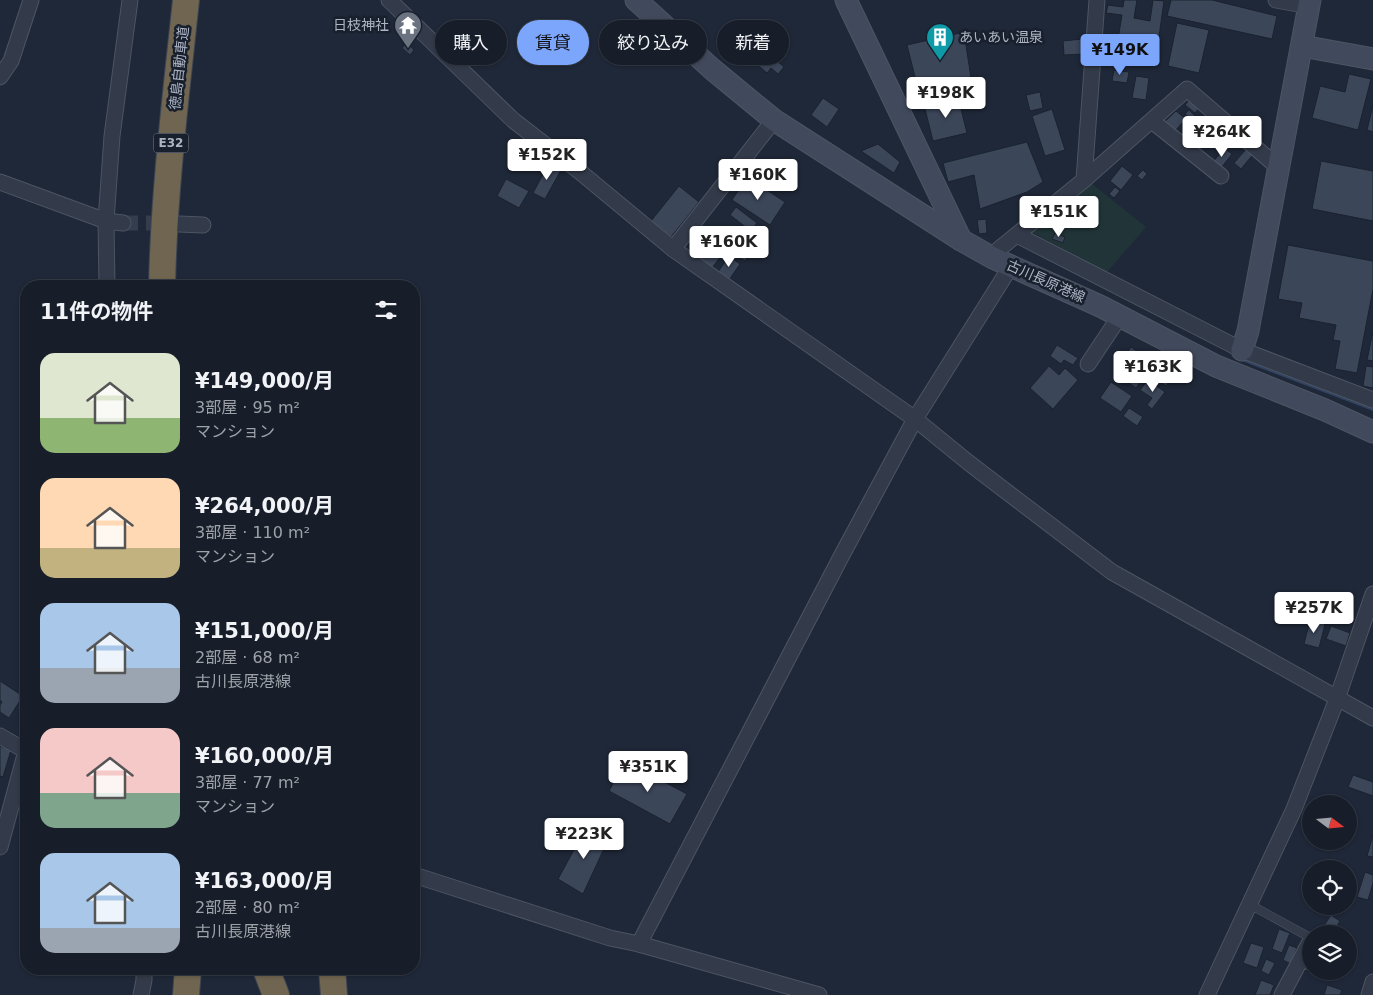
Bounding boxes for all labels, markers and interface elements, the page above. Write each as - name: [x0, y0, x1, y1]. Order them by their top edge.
- temple icon: 日枝神社: [393, 10, 423, 49]
- place label: 日枝神社: [333, 17, 389, 33]
- chip: 購入: [435, 20, 507, 65]
- chip: 賃貸: [517, 20, 589, 65]
- chip: 絞り込み: [599, 20, 707, 65]
- chip: 新着: [717, 20, 789, 65]
- building icon: あいあい温泉: [925, 22, 955, 61]
- street label: 徳島自動車道: [167, 25, 191, 111]
- place label: あいあい温泉: [959, 29, 1043, 45]
- pin: ¥149K: [1085, 34, 1155, 76]
- text: ¥149K: [1092, 40, 1148, 59]
- pin: ¥198K: [911, 76, 981, 119]
- text: ¥198K: [918, 83, 974, 102]
- pin: ¥264K: [1187, 116, 1257, 158]
- text: ¥264K: [1194, 122, 1250, 141]
- road number: E32: [154, 134, 188, 152]
- pin: ¥152K: [512, 138, 582, 181]
- text: ¥152K: [519, 145, 575, 164]
- pin: ¥160K: [723, 158, 793, 201]
- text: ¥160K: [730, 165, 786, 184]
- pin: ¥151K: [1024, 196, 1094, 238]
- text: ¥151K: [1031, 202, 1087, 221]
- pin: ¥160K: [694, 226, 764, 268]
- text: ¥160K: [701, 232, 757, 251]
- street label: 古川長原港線: [1004, 257, 1088, 305]
- icon: filters: [372, 296, 400, 324]
- text: 11件の物件: [40, 300, 153, 324]
- pin: ¥163K: [1118, 350, 1188, 393]
- text: ¥163K: [1125, 357, 1181, 376]
- text: ¥149,000/月: [195, 369, 334, 393]
- icon: home: [80, 373, 140, 433]
- text: 3部屋 · 95 m²: [195, 398, 300, 417]
- text: マンション: [195, 422, 275, 441]
- text: ¥264,000/月: [195, 494, 334, 518]
- icon: home: [80, 498, 140, 558]
- text: 3部屋 · 110 m²: [195, 523, 310, 542]
- text: マンション: [195, 547, 275, 566]
- pin: ¥257K: [1279, 592, 1349, 634]
- text: ¥257K: [1286, 598, 1342, 617]
- text: ¥151,000/月: [195, 619, 334, 643]
- icon: home: [80, 623, 140, 683]
- text: 2部屋 · 68 m²: [195, 648, 300, 667]
- text: 古川長原港線: [195, 672, 291, 691]
- text: ¥160,000/月: [195, 744, 334, 768]
- icon: home: [80, 748, 140, 808]
- pin: ¥351K: [613, 750, 683, 793]
- text: ¥351K: [620, 757, 676, 776]
- text: 3部屋 · 77 m²: [195, 773, 300, 792]
- north arrow: [1302, 795, 1358, 850]
- map controls: [1302, 795, 1357, 980]
- text: マンション: [195, 797, 275, 816]
- pin: ¥223K: [549, 818, 619, 860]
- text: ¥223K: [556, 824, 612, 843]
- button: locate: [1302, 860, 1357, 915]
- text: ¥163,000/月: [195, 869, 334, 893]
- icon: home: [80, 873, 140, 933]
- text: 2部屋 · 80 m²: [195, 898, 300, 917]
- text: 古川長原港線: [195, 922, 291, 941]
- button: layers: [1302, 925, 1357, 980]

